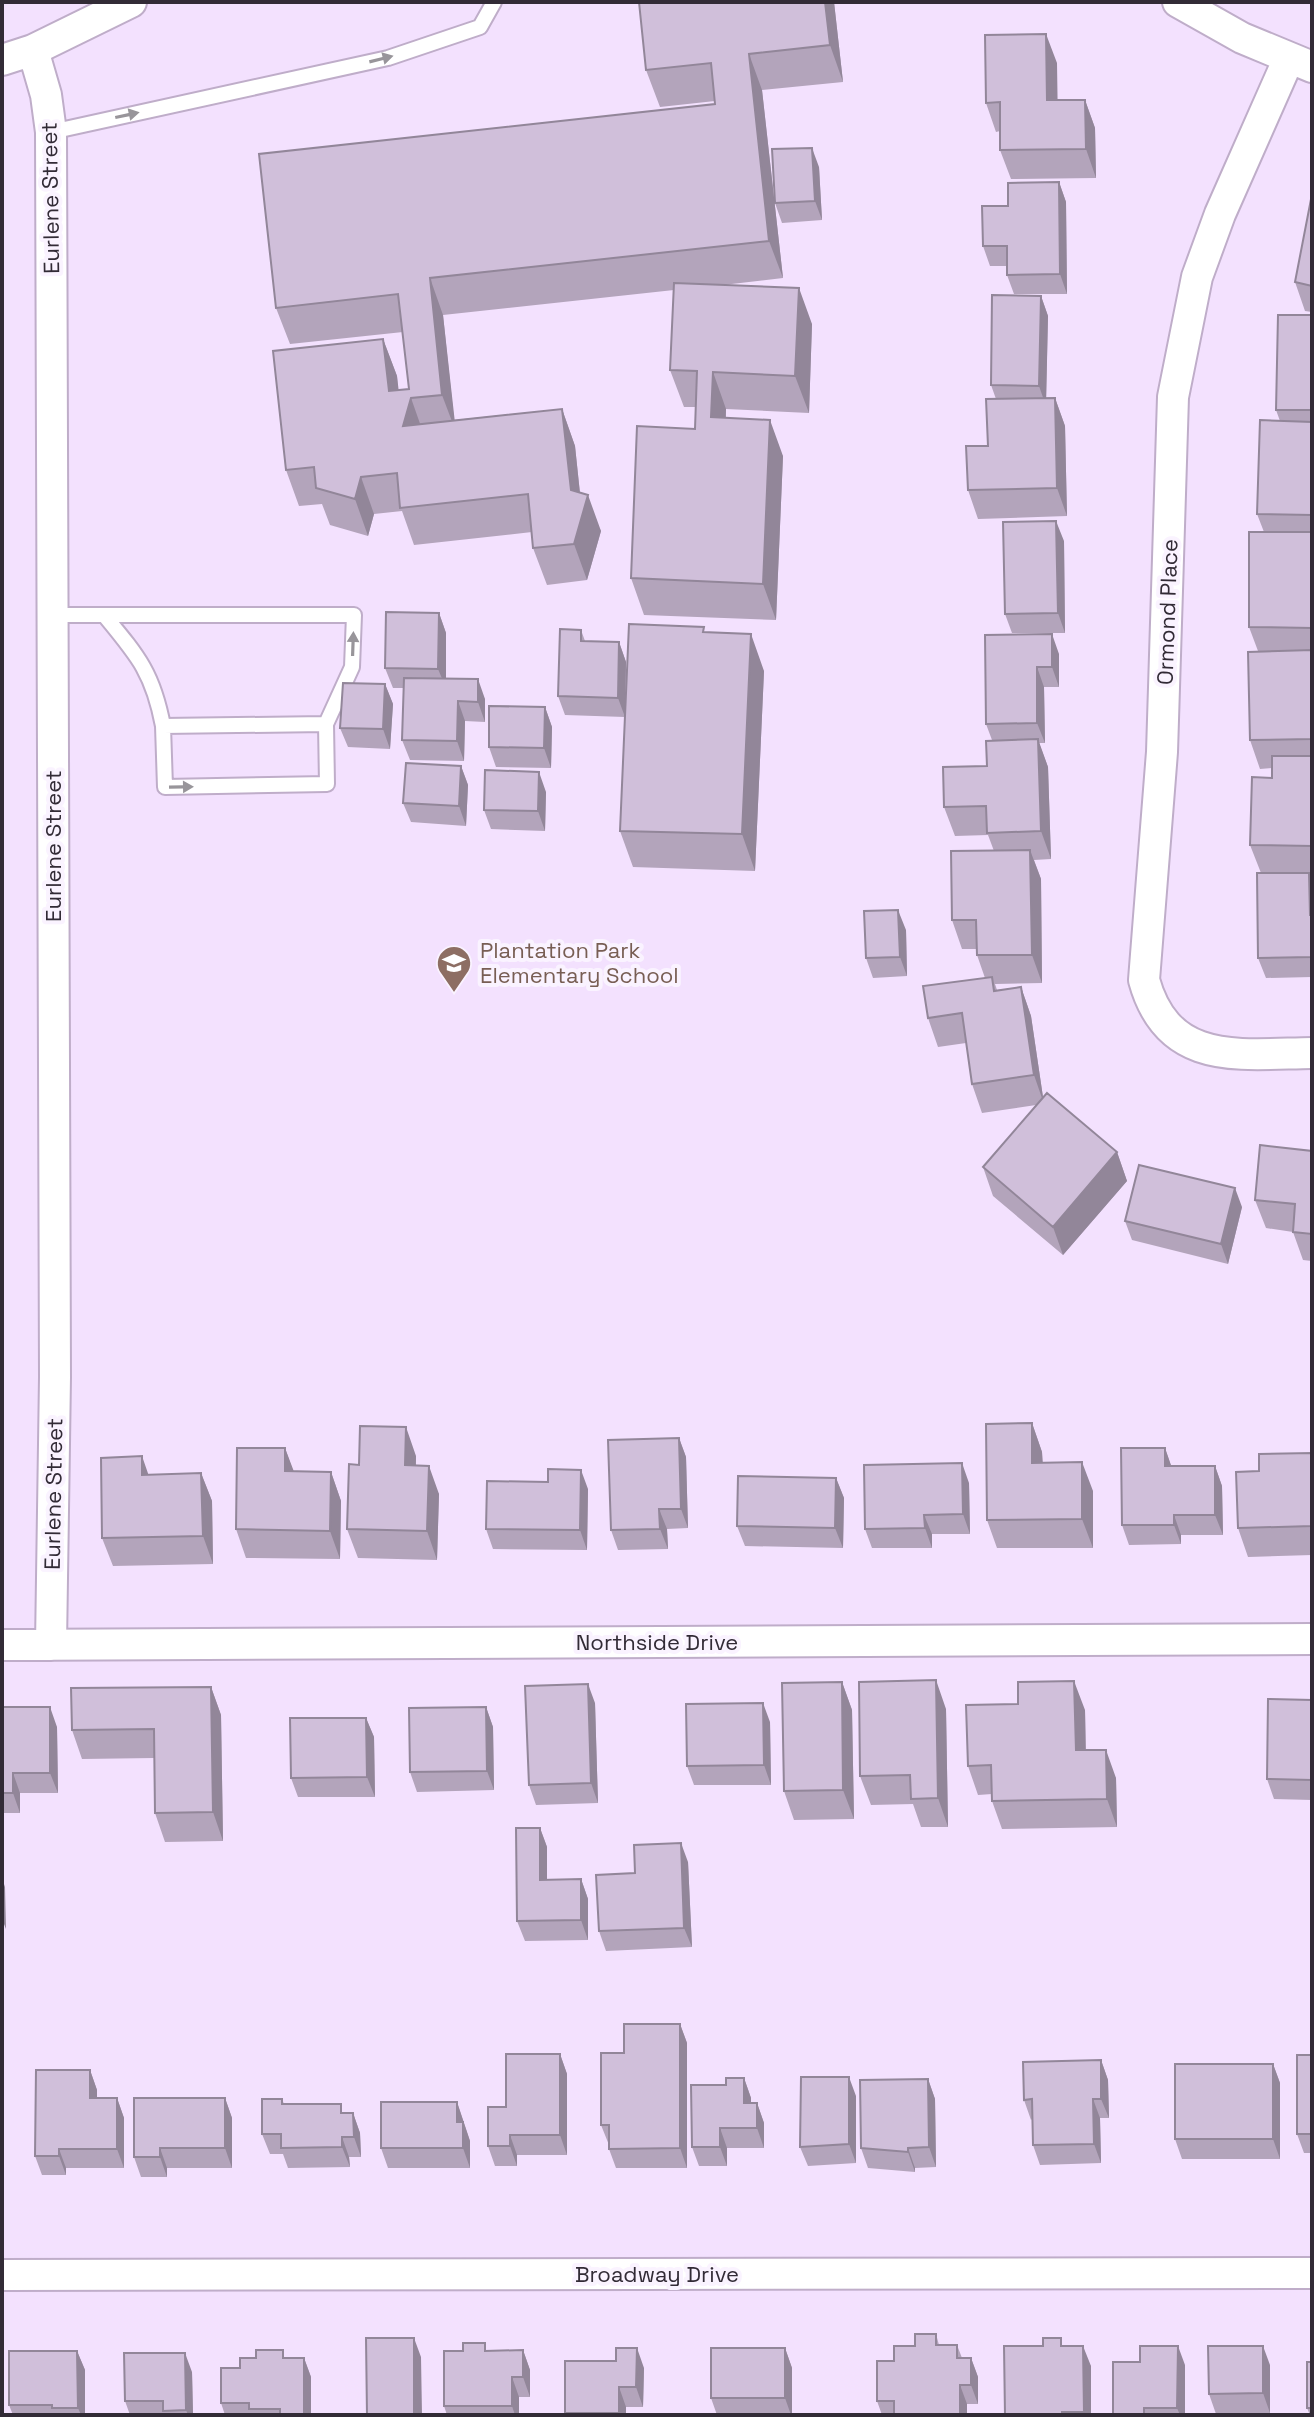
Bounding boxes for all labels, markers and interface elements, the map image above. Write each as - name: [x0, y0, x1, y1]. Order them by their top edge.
- one-way arrow: [368, 53, 393, 65]
- one-way arrow: [115, 108, 140, 121]
- street label: Eurlene Street: [35, 122, 65, 274]
- street label: Ormond Place: [1150, 539, 1184, 685]
- one-way arrow: [347, 631, 359, 656]
- street label: Eurlene Street: [39, 770, 67, 922]
- one-way arrow: [169, 781, 194, 793]
- place label: Plantation Park Elementary School: [480, 936, 679, 989]
- school or university icon: Plantation Park Elementary School: [435, 944, 473, 994]
- street label: Eurlene Street: [38, 1418, 68, 1570]
- street label: Northside Drive: [576, 1628, 738, 1656]
- street label: Broadway Drive: [575, 2260, 739, 2288]

